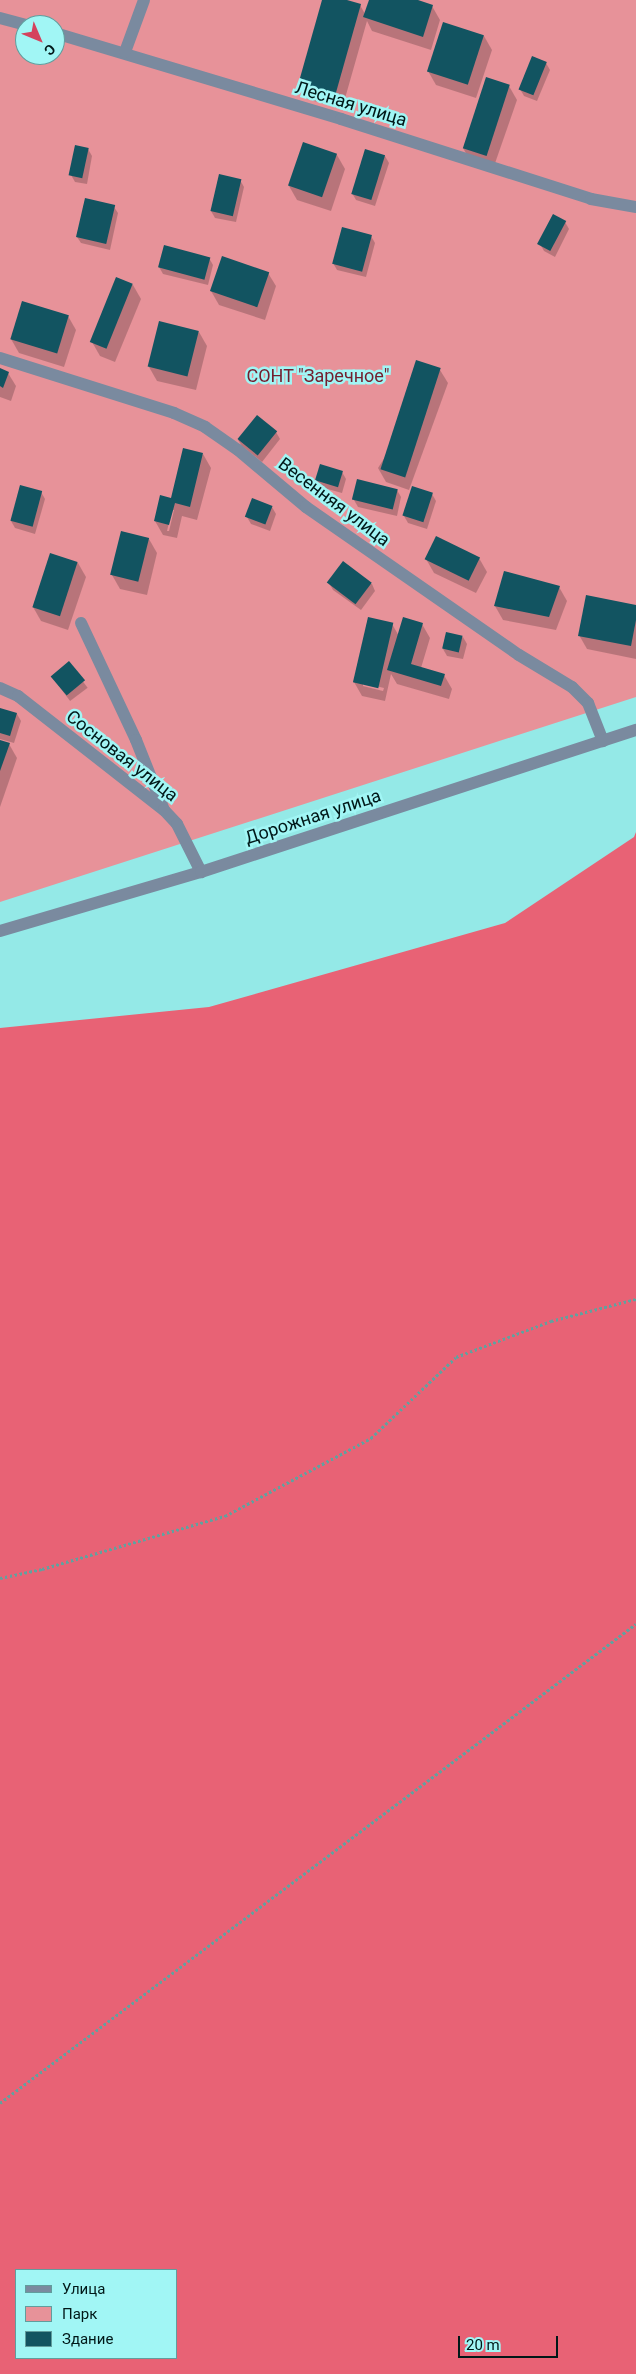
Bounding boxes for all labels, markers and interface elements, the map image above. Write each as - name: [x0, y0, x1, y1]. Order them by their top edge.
- north arrow: [15, 15, 65, 65]
- text: С: [41, 41, 59, 59]
- street label: Лесная улица: [293, 77, 409, 131]
- park label: СОНТ "Заречное": [246, 365, 390, 387]
- street label: Весенняя улица: [274, 453, 394, 551]
- street label: Сосновая улица: [62, 706, 182, 806]
- street label: Дорожная улица: [242, 785, 384, 849]
- legend: [15, 2269, 178, 2359]
- text: Улица: [62, 2280, 105, 2298]
- text: Парк: [62, 2305, 97, 2323]
- scale bar: [461, 2326, 561, 2358]
- text: Здание: [62, 2330, 113, 2348]
- text: 20 m: [466, 2336, 500, 2354]

